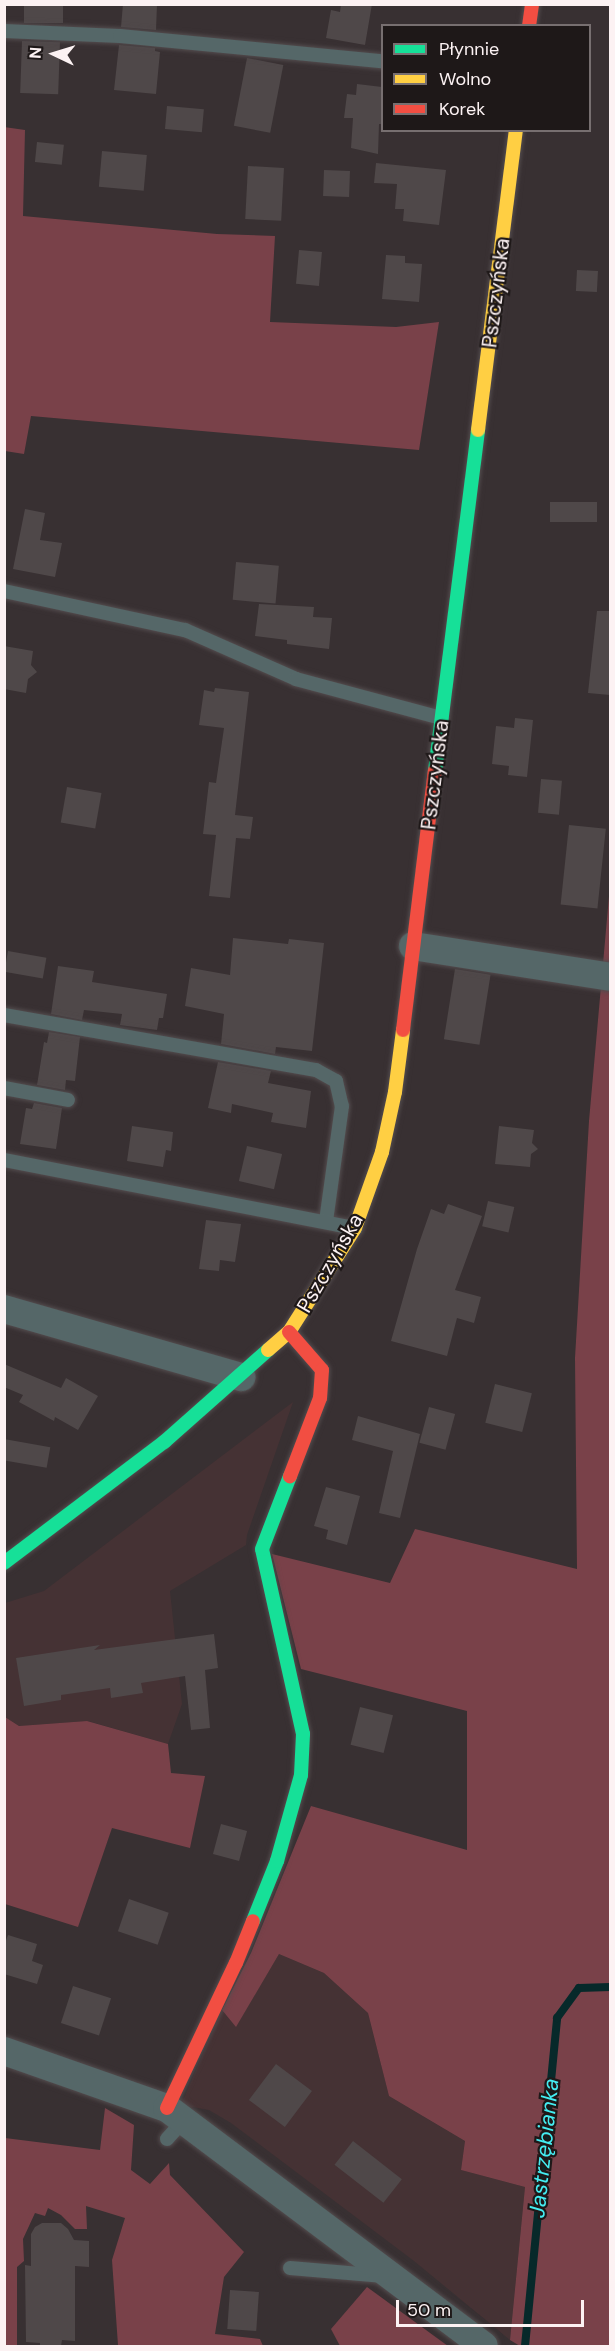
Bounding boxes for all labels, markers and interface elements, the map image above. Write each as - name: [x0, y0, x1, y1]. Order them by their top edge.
- north arrow: [24, 24, 84, 84]
- legend: [381, 24, 591, 132]
- text: Płynnie: [439, 37, 499, 61]
- text: N: [25, 46, 46, 59]
- text: Wolno: [439, 67, 491, 91]
- text: Korek: [439, 97, 485, 121]
- street label: Pszczyńska: [477, 237, 515, 349]
- street label: Pszczyńska: [416, 719, 454, 831]
- street label: Pszczyńska: [292, 1209, 368, 1317]
- water label: Jastrzębianka: [524, 2077, 564, 2219]
- scale bar: [399, 2288, 586, 2326]
- text: 50 m: [407, 2298, 451, 2322]

